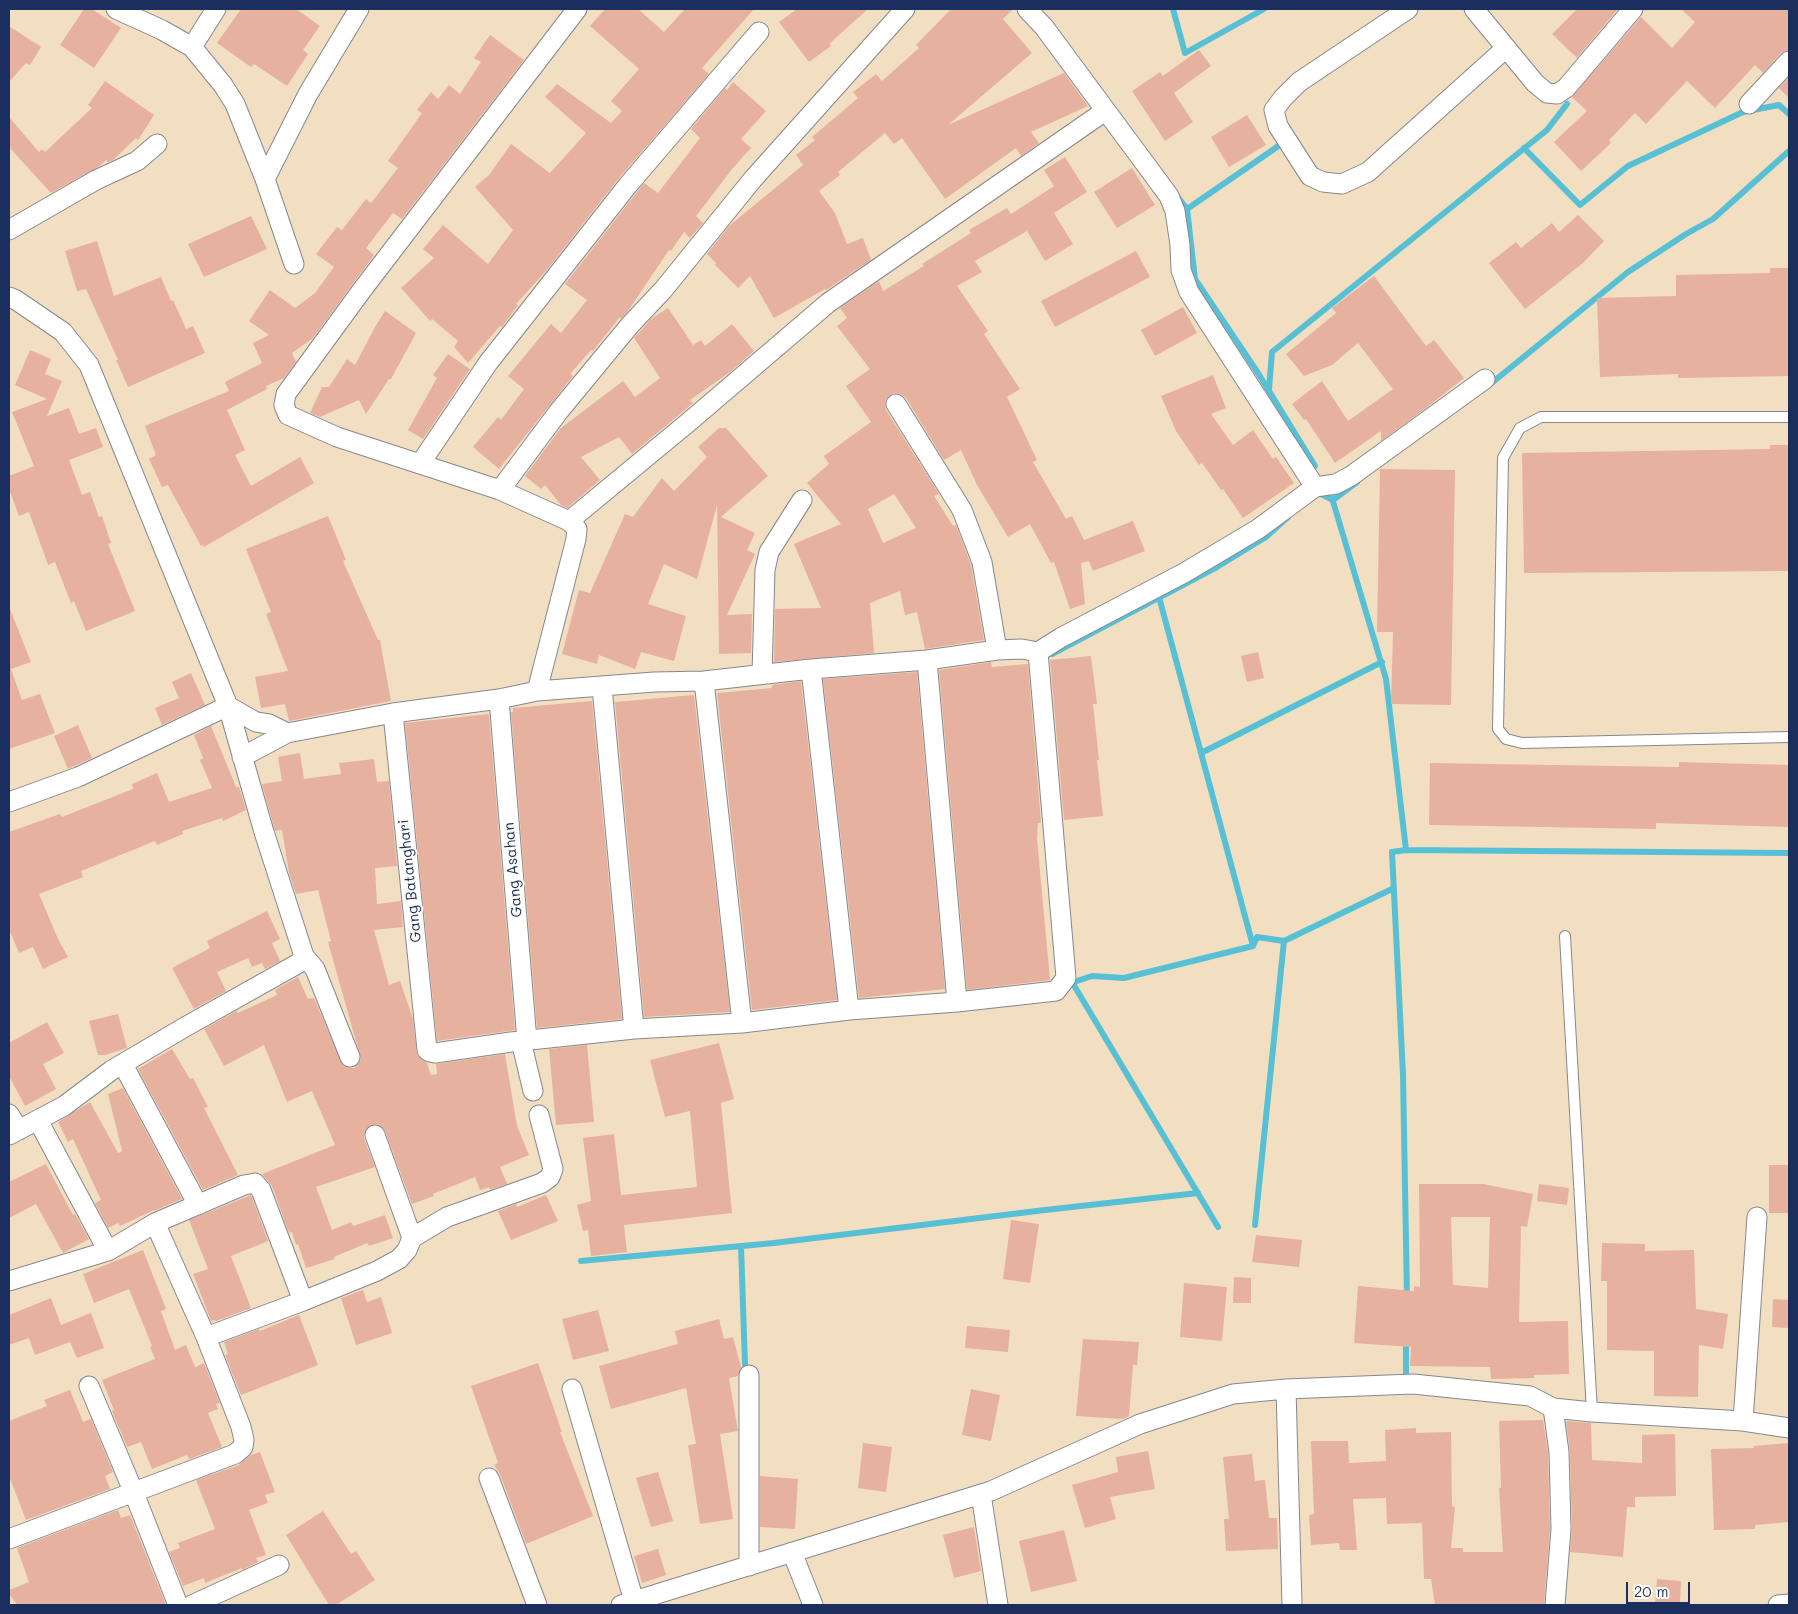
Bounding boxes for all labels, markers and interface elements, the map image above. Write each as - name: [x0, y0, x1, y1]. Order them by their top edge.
- street label: Gang Batanghari: [395, 818, 425, 944]
- street label: Gang Asahan: [500, 822, 526, 918]
- scale bar: [1628, 1572, 1692, 1604]
- text: 20 m: [1634, 1581, 1668, 1601]

